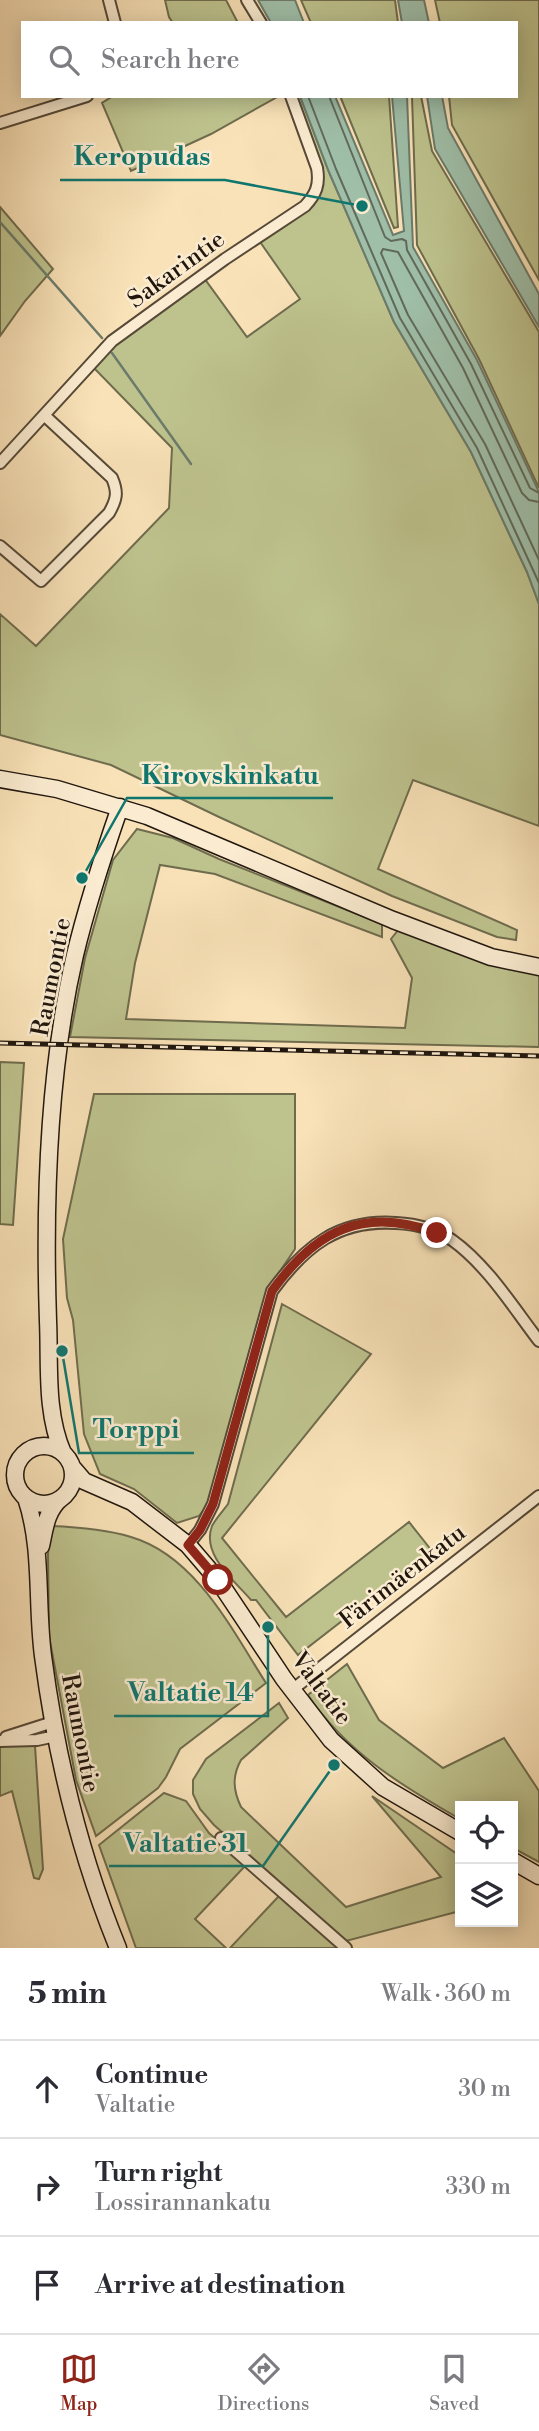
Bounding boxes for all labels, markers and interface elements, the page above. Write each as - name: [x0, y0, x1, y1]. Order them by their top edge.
- search box: [21, 21, 518, 98]
- icon: search: [45, 41, 83, 79]
- text: Search here: [101, 44, 240, 76]
- callout: Keropudas: [60, 133, 225, 180]
- text: Keropudas: [74, 141, 210, 173]
- street label: Sakarintie: [122, 224, 231, 315]
- callout: Kirovskinkatu: [127, 751, 333, 798]
- text: Kirovskinkatu: [141, 760, 319, 792]
- street label: Raumontie: [26, 915, 78, 1039]
- route end: [421, 1217, 452, 1248]
- callout: Torppi: [79, 1406, 194, 1453]
- text: Torppi: [93, 1414, 179, 1446]
- street label: Färimäenkatu: [333, 1518, 472, 1636]
- route start: [202, 1564, 233, 1595]
- street label: Valtatie: [283, 1645, 358, 1731]
- callout: Valtatie 14: [114, 1669, 268, 1716]
- street label: Raumontie: [54, 1671, 106, 1795]
- text: Valtatie 14: [127, 1677, 254, 1709]
- map controls: [455, 1801, 518, 1927]
- button: locate: [455, 1801, 518, 1864]
- callout: Valtatie 31: [109, 1819, 263, 1866]
- text: Valtatie 31: [122, 1828, 249, 1860]
- button: layers: [455, 1864, 518, 1927]
- text: 5 min: [28, 1975, 107, 2013]
- text: Walk · 360 m: [381, 1980, 511, 2008]
- text: Continue: [95, 2059, 208, 2091]
- icon: ahead: [28, 2070, 66, 2108]
- text: 30 m: [458, 2075, 511, 2103]
- text: Valtatie: [95, 2091, 175, 2119]
- text: Turn right: [95, 2157, 223, 2189]
- icon: right: [28, 2168, 66, 2206]
- text: 330 m: [445, 2173, 511, 2201]
- text: Lossirannankatu: [95, 2189, 271, 2217]
- icon: arrive: [28, 2266, 66, 2304]
- text: Arrive at destination: [95, 2269, 345, 2301]
- tab: Map: [60, 2350, 98, 2416]
- tab: Directions: [218, 2350, 309, 2416]
- tab: Saved: [429, 2350, 479, 2416]

